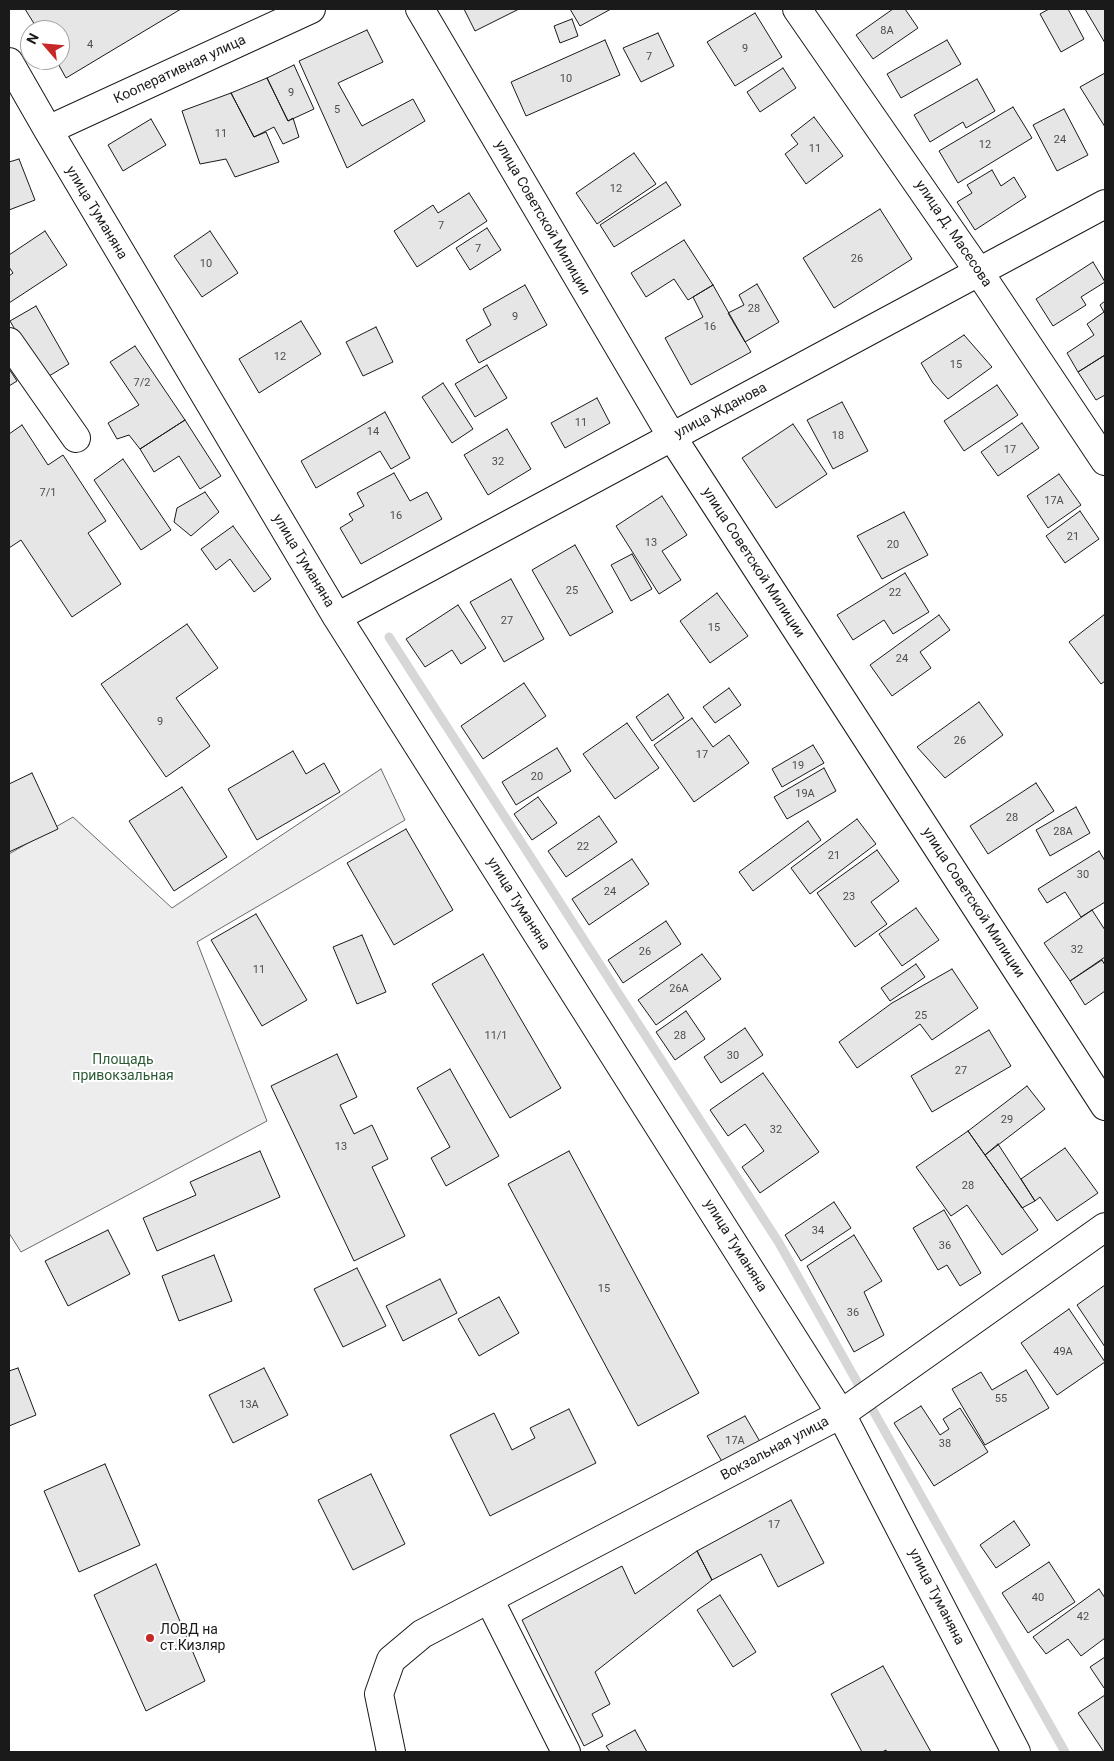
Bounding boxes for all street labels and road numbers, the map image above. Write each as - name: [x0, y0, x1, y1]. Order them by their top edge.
- street label: Кооперативная улица: [111, 32, 249, 108]
- street label: улица Советской Милиции: [491, 138, 593, 298]
- street label: улица Туманяна: [62, 163, 130, 263]
- street label: улица Д. Масесова: [911, 177, 995, 291]
- street label: улица Жданова: [672, 380, 770, 442]
- street label: улица Советской Милиции: [698, 485, 808, 641]
- street label: улица Туманяна: [269, 511, 337, 611]
- street label: улица Советской Милиции: [918, 825, 1028, 981]
- street label: улица Туманяна: [483, 855, 553, 953]
- street label: улица Туманяна: [700, 1197, 770, 1295]
- street label: Вокзальная улица: [718, 1413, 832, 1485]
- street label: улица Туманяна: [904, 1546, 968, 1648]

